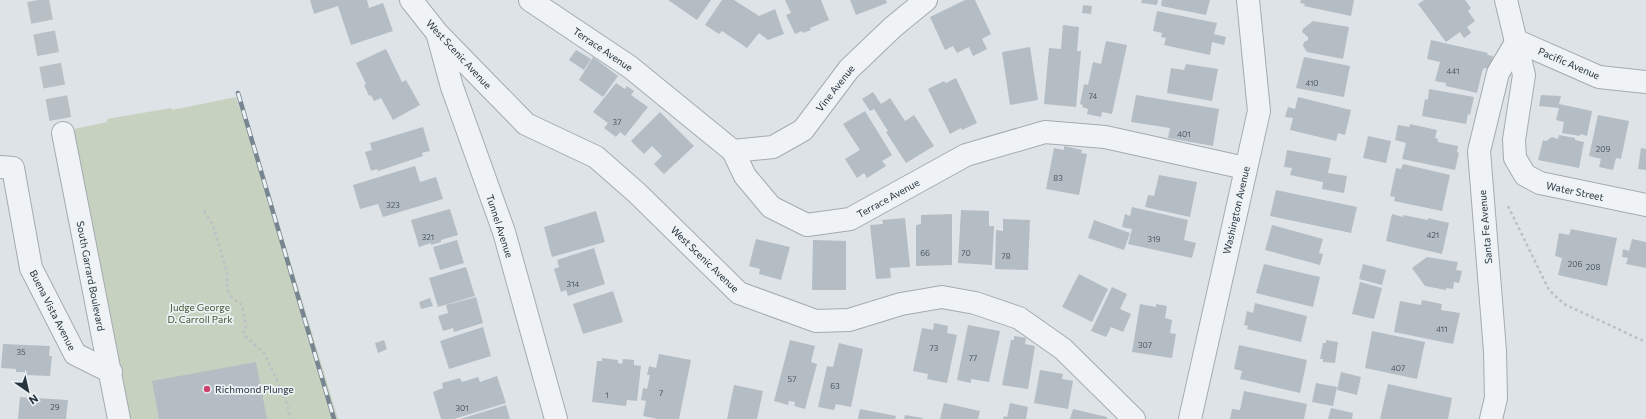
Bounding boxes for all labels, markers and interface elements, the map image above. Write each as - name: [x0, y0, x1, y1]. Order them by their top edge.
- street label: West Scenic Avenue: [424, 17, 494, 91]
- street label: Terrace Avenue: [571, 25, 635, 73]
- street label: Pacific Avenue: [1536, 45, 1602, 81]
- street label: Vine Avenue: [813, 62, 857, 114]
- house number: 441: [1447, 66, 1459, 76]
- house number: 410: [1305, 78, 1319, 88]
- house number: 74: [1089, 91, 1097, 101]
- house number: 37: [613, 117, 621, 127]
- house number: 401: [1177, 129, 1191, 139]
- house number: 209: [1596, 144, 1610, 154]
- street label: Washington Avenue: [1220, 165, 1252, 255]
- house number: 83: [1053, 173, 1063, 183]
- street label: Terrace Avenue: [855, 176, 921, 220]
- street label: Water Street: [1545, 179, 1605, 203]
- street label: Santa Fe Avenue: [1476, 190, 1494, 264]
- street label: Tunnel Avenue: [484, 193, 516, 259]
- house number: 323: [386, 200, 400, 210]
- street label: South Garrard Boulevard: [74, 220, 108, 332]
- street label: West Scenic Avenue: [668, 223, 742, 295]
- house number: 421: [1427, 230, 1439, 240]
- house number: 321: [422, 232, 434, 242]
- house number: 319: [1148, 234, 1161, 244]
- house number: 66: [920, 248, 930, 258]
- house number: 70: [961, 248, 971, 258]
- house number: 78: [1001, 251, 1011, 261]
- house number: 206: [1568, 259, 1582, 269]
- house number: 208: [1586, 262, 1600, 272]
- street label: Buena Vista Avenue: [28, 268, 78, 352]
- house number: 314: [567, 279, 580, 289]
- park label: Judge George D. Carroll Park: [167, 301, 233, 325]
- house number: 411: [1436, 324, 1448, 334]
- house number: 307: [1138, 340, 1152, 350]
- house number: 73: [930, 343, 939, 353]
- house number: 35: [16, 347, 26, 357]
- house number: 77: [969, 353, 977, 363]
- house number: 407: [1391, 363, 1405, 373]
- north arrow: [8, 371, 48, 411]
- house number: 57: [788, 374, 796, 384]
- house number: 63: [830, 381, 840, 391]
- place label: Richmond Plunge: [215, 383, 294, 395]
- marker: Richmond Plunge: [202, 384, 212, 394]
- house number: 7: [659, 388, 663, 398]
- house number: 1: [605, 390, 609, 400]
- text: N: [27, 392, 41, 407]
- house number: 29: [50, 402, 60, 412]
- house number: 301: [455, 403, 469, 413]

